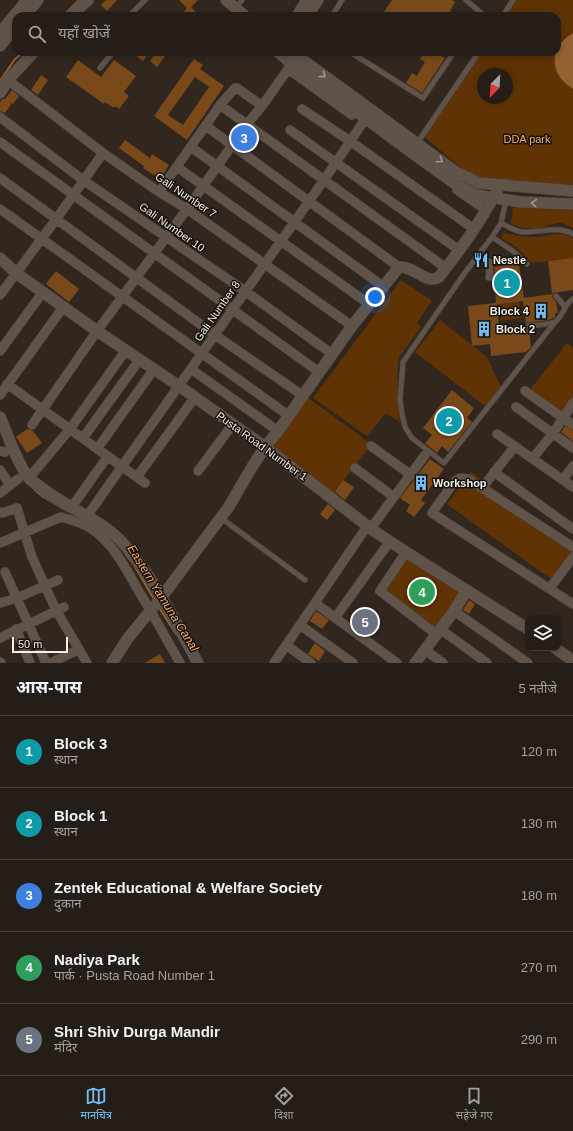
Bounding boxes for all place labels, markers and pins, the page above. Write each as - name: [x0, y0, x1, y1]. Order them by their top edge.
- pin: 3: [231, 123, 257, 153]
- restaurant icon: Nestle: [472, 251, 490, 269]
- place label: Nestle: [493, 254, 526, 266]
- pin: 1: [494, 268, 520, 298]
- building icon: Block 4: [532, 302, 550, 320]
- place label: Block 4: [490, 305, 530, 317]
- building icon: Block 2: [475, 320, 493, 338]
- place label: Block 2: [496, 323, 535, 335]
- pin: 2: [436, 406, 462, 436]
- building icon: Workshop: [412, 474, 430, 492]
- place label: Workshop: [433, 477, 487, 489]
- pin: 4: [409, 577, 435, 607]
- pin: 5: [352, 607, 378, 637]

